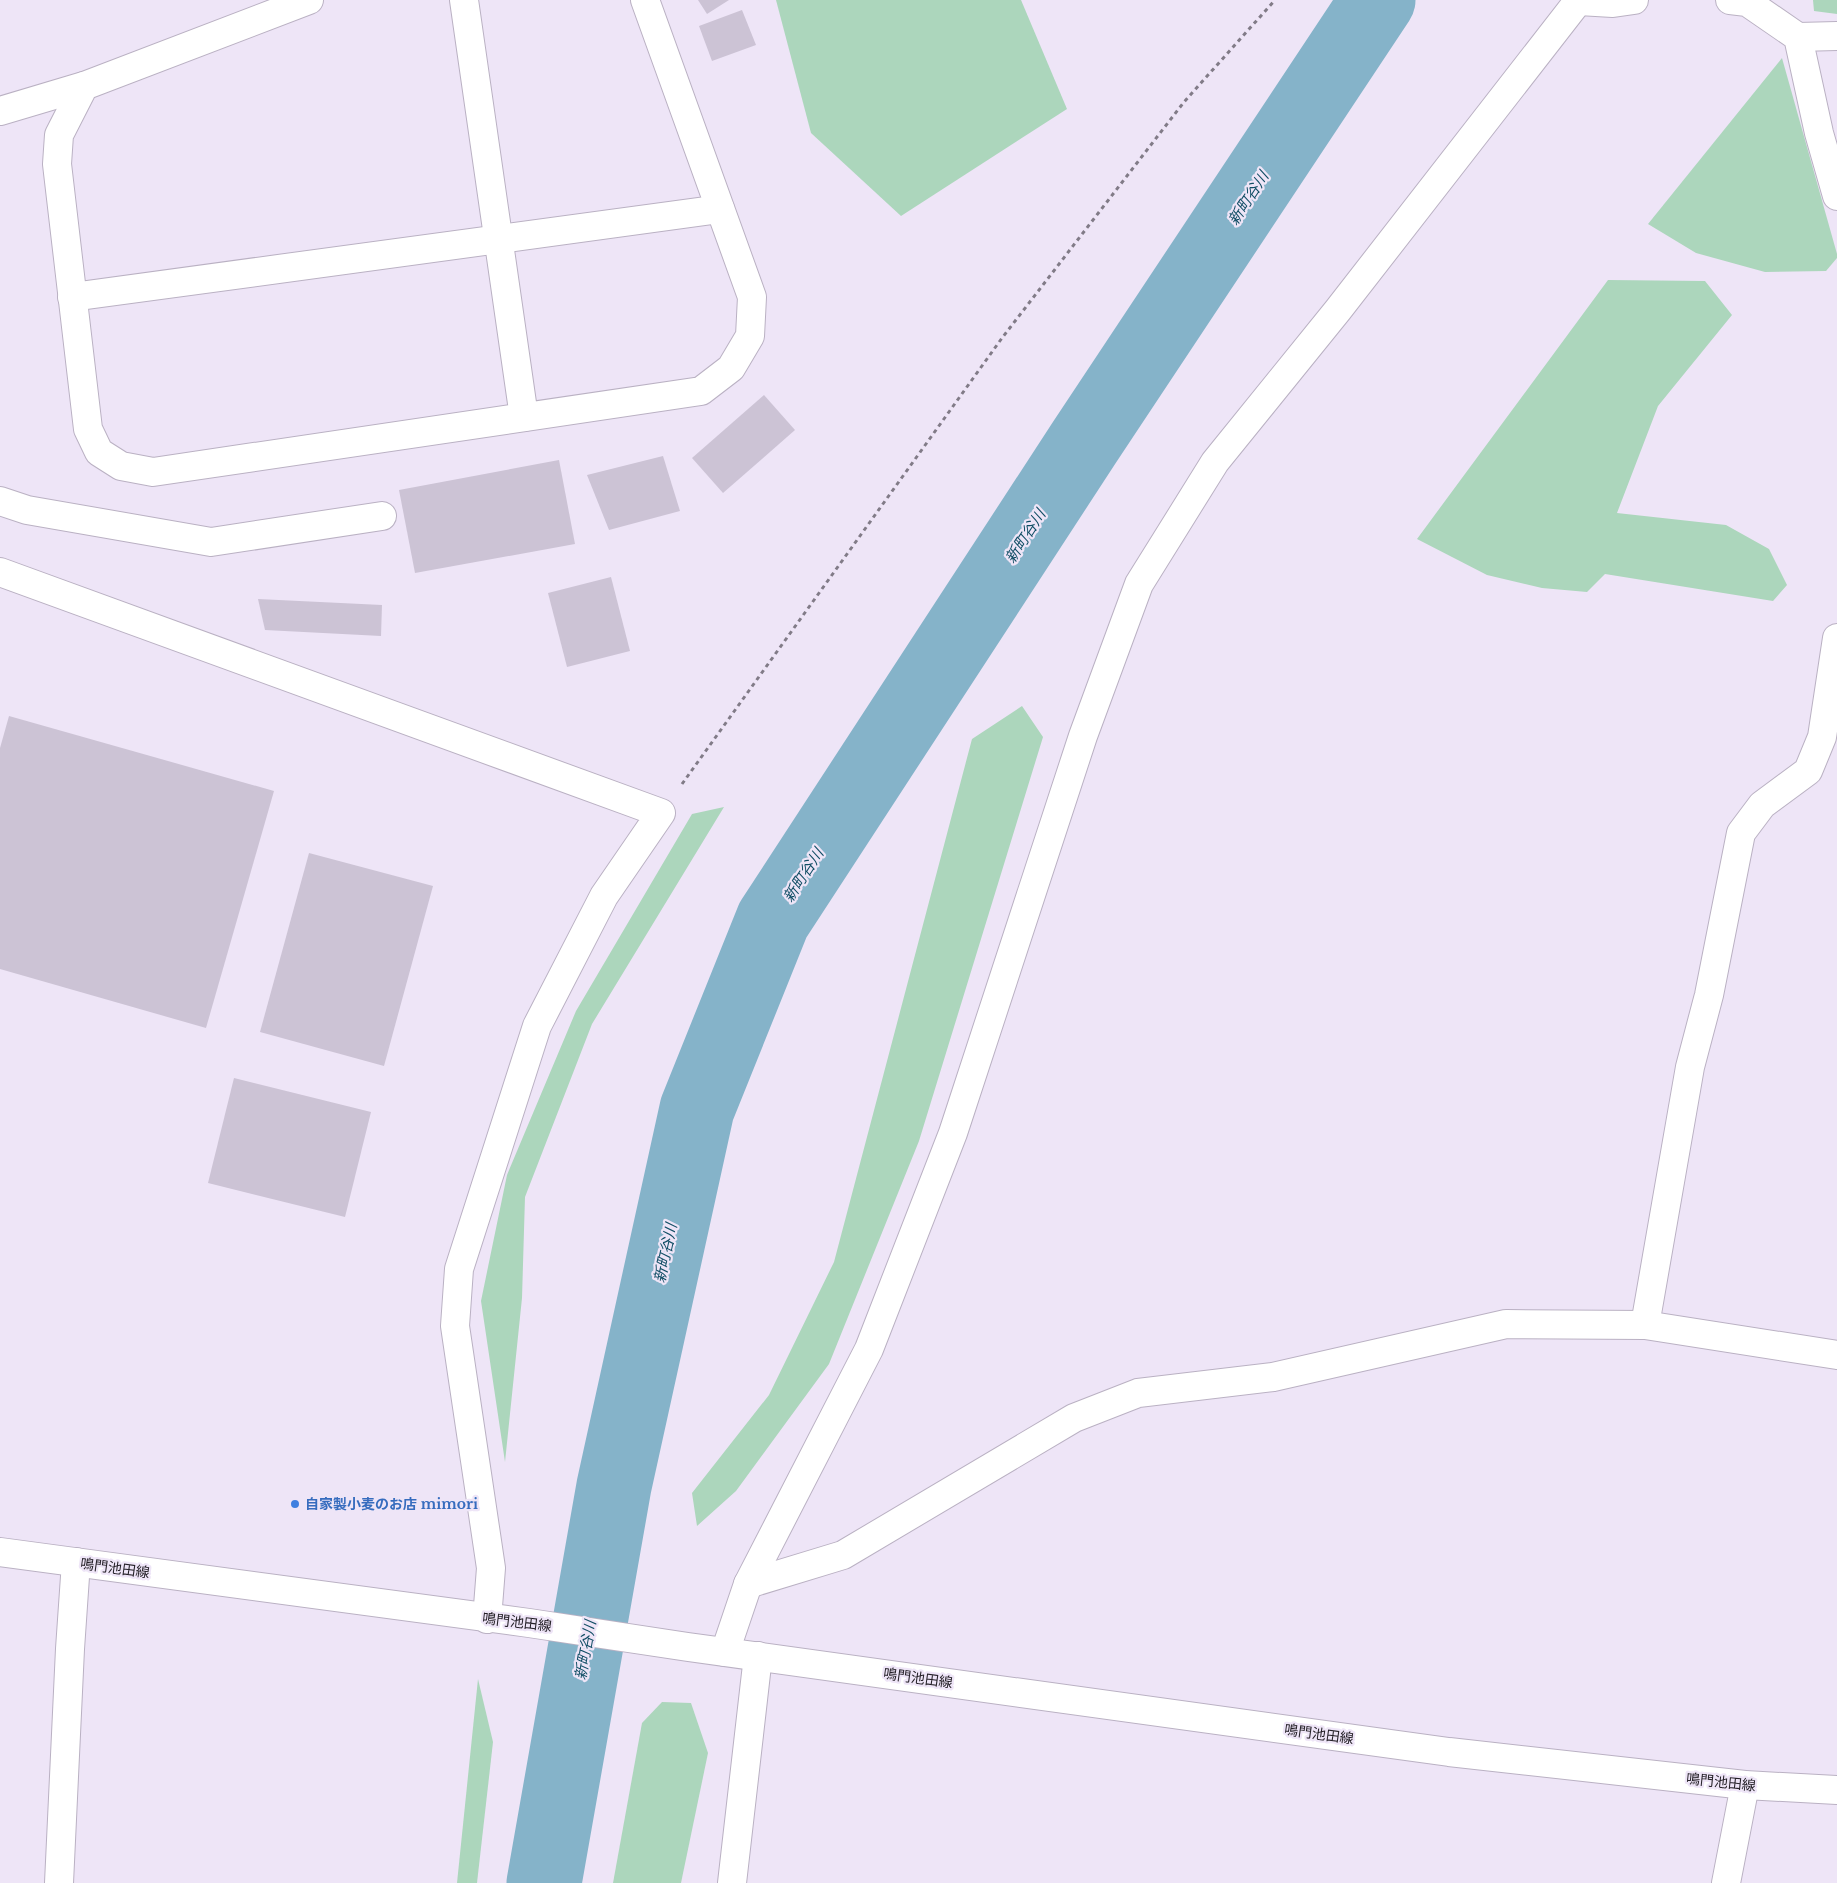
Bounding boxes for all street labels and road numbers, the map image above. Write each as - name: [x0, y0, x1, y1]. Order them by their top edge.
- street label: 鳴門池田線: [79, 1554, 151, 1582]
- street label: 鳴門池田線: [481, 1609, 553, 1635]
- street label: 鳴門池田線: [882, 1664, 954, 1692]
- street label: 鳴門池田線: [1283, 1720, 1355, 1748]
- street label: 鳴門池田線: [1685, 1769, 1757, 1795]

